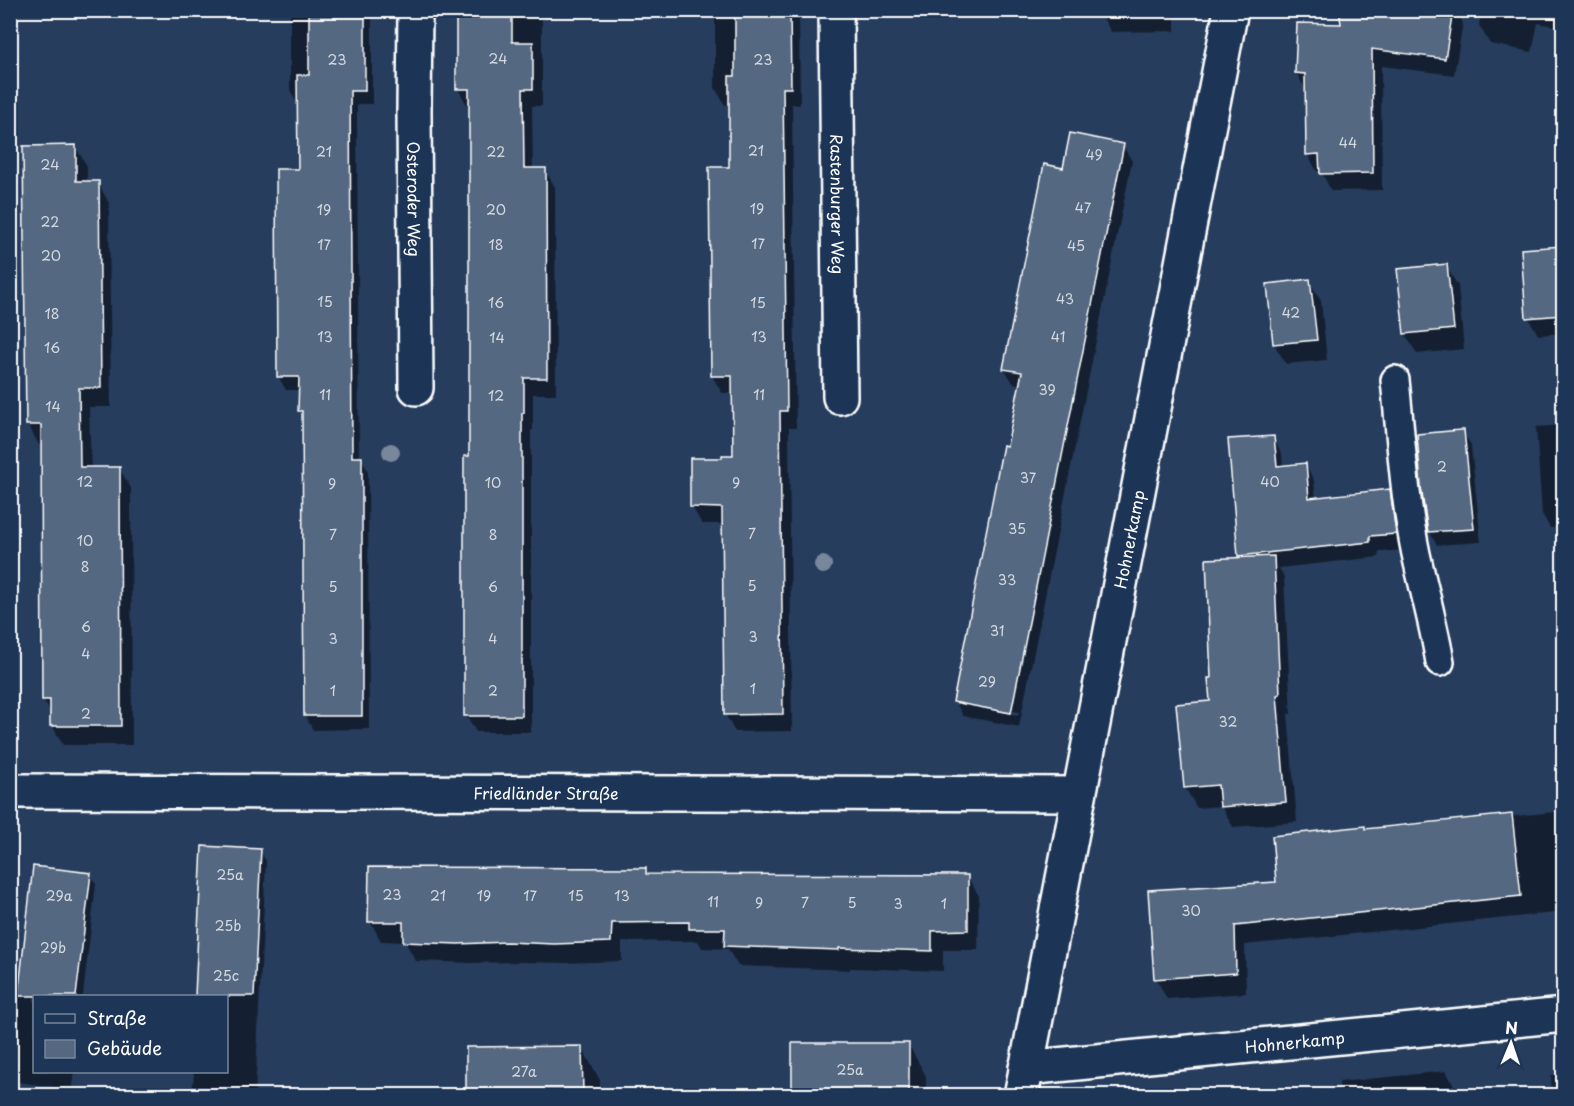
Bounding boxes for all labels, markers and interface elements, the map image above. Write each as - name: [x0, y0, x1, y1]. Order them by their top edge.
- house number: 24: [489, 48, 507, 69]
- house number: 23: [328, 49, 346, 70]
- house number: 23: [754, 49, 772, 70]
- house number: 44: [1339, 132, 1357, 153]
- street label: Rastenburger Weg: [825, 134, 851, 274]
- house number: 21: [748, 140, 764, 161]
- house number: 21: [316, 141, 332, 162]
- street label: Osteroder Weg: [402, 141, 427, 257]
- house number: 22: [487, 141, 505, 162]
- house number: 49: [1085, 144, 1103, 165]
- house number: 24: [41, 154, 59, 175]
- house number: 47: [1075, 197, 1092, 218]
- house number: 19: [750, 198, 764, 219]
- house number: 19: [317, 199, 331, 220]
- house number: 20: [486, 199, 506, 220]
- house number: 22: [41, 211, 59, 232]
- house number: 17: [751, 233, 765, 254]
- house number: 17: [317, 234, 331, 255]
- house number: 18: [488, 234, 504, 255]
- house number: 45: [1067, 235, 1085, 256]
- house number: 20: [41, 245, 61, 266]
- house number: 43: [1056, 288, 1074, 309]
- house number: 15: [317, 291, 333, 312]
- house number: 16: [488, 292, 504, 313]
- house number: 15: [750, 292, 766, 313]
- house number: 42: [1282, 302, 1300, 323]
- house number: 18: [44, 303, 60, 324]
- house number: 13: [317, 326, 333, 347]
- house number: 13: [751, 326, 767, 347]
- house number: 41: [1051, 326, 1065, 347]
- house number: 14: [489, 327, 505, 348]
- house number: 16: [44, 337, 60, 358]
- house number: 39: [1038, 379, 1056, 400]
- house number: 11: [319, 384, 331, 405]
- house number: 11: [753, 384, 765, 405]
- house number: 12: [488, 385, 504, 406]
- house number: 14: [45, 396, 61, 417]
- house number: 2: [1437, 456, 1447, 477]
- house number: 37: [1020, 467, 1037, 488]
- house number: 12: [77, 471, 93, 492]
- house number: 40: [1260, 471, 1280, 492]
- house number: 10: [485, 472, 501, 493]
- house number: 9: [732, 472, 740, 493]
- house number: 9: [328, 473, 336, 494]
- street label: Hohnerkamp: [1107, 488, 1150, 591]
- house number: 35: [1008, 518, 1026, 539]
- house number: 7: [748, 523, 756, 544]
- house number: 7: [329, 524, 337, 545]
- house number: 8: [489, 524, 497, 545]
- house number: 10: [77, 530, 93, 551]
- house number: 8: [81, 556, 89, 577]
- house number: 33: [998, 569, 1016, 590]
- house number: 5: [747, 575, 757, 596]
- house number: 5: [328, 576, 338, 597]
- house number: 6: [488, 576, 498, 597]
- house number: 6: [81, 616, 91, 637]
- house number: 31: [990, 620, 1004, 641]
- house number: 3: [748, 626, 758, 647]
- house number: 3: [328, 628, 338, 649]
- house number: 4: [488, 628, 498, 649]
- house number: 4: [81, 643, 91, 664]
- house number: 29: [978, 671, 996, 692]
- house number: 1: [750, 678, 756, 699]
- house number: 1: [330, 680, 336, 701]
- house number: 2: [488, 680, 498, 701]
- house number: 2: [81, 703, 91, 724]
- house number: 32: [1219, 711, 1237, 732]
- street label: Friedländer Straße: [473, 780, 619, 805]
- house number: 25a: [216, 864, 244, 885]
- house number: 23: [383, 884, 401, 905]
- house number: 29a: [46, 885, 73, 906]
- house number: 21: [430, 885, 446, 906]
- house number: 19: [477, 885, 491, 906]
- house number: 17: [523, 885, 537, 906]
- house number: 15: [568, 885, 584, 906]
- house number: 13: [614, 885, 630, 906]
- house number: 11: [707, 891, 719, 912]
- house number: 9: [755, 892, 763, 913]
- house number: 7: [801, 892, 809, 913]
- house number: 5: [847, 892, 857, 913]
- house number: 3: [893, 893, 903, 914]
- house number: 1: [941, 893, 947, 914]
- house number: 30: [1181, 900, 1201, 921]
- house number: 25b: [215, 915, 241, 936]
- house number: 29b: [40, 937, 66, 958]
- house number: 25c: [213, 965, 239, 986]
- legend: [33, 995, 228, 1073]
- text: Straße: [87, 1004, 147, 1031]
- north arrow: [1481, 1013, 1541, 1073]
- text: N: [1505, 1015, 1518, 1039]
- street label: Hohnerkamp: [1244, 1025, 1346, 1058]
- text: Gebäude: [87, 1034, 162, 1061]
- house number: 25a: [836, 1059, 864, 1080]
- house number: 27a: [511, 1061, 537, 1082]

